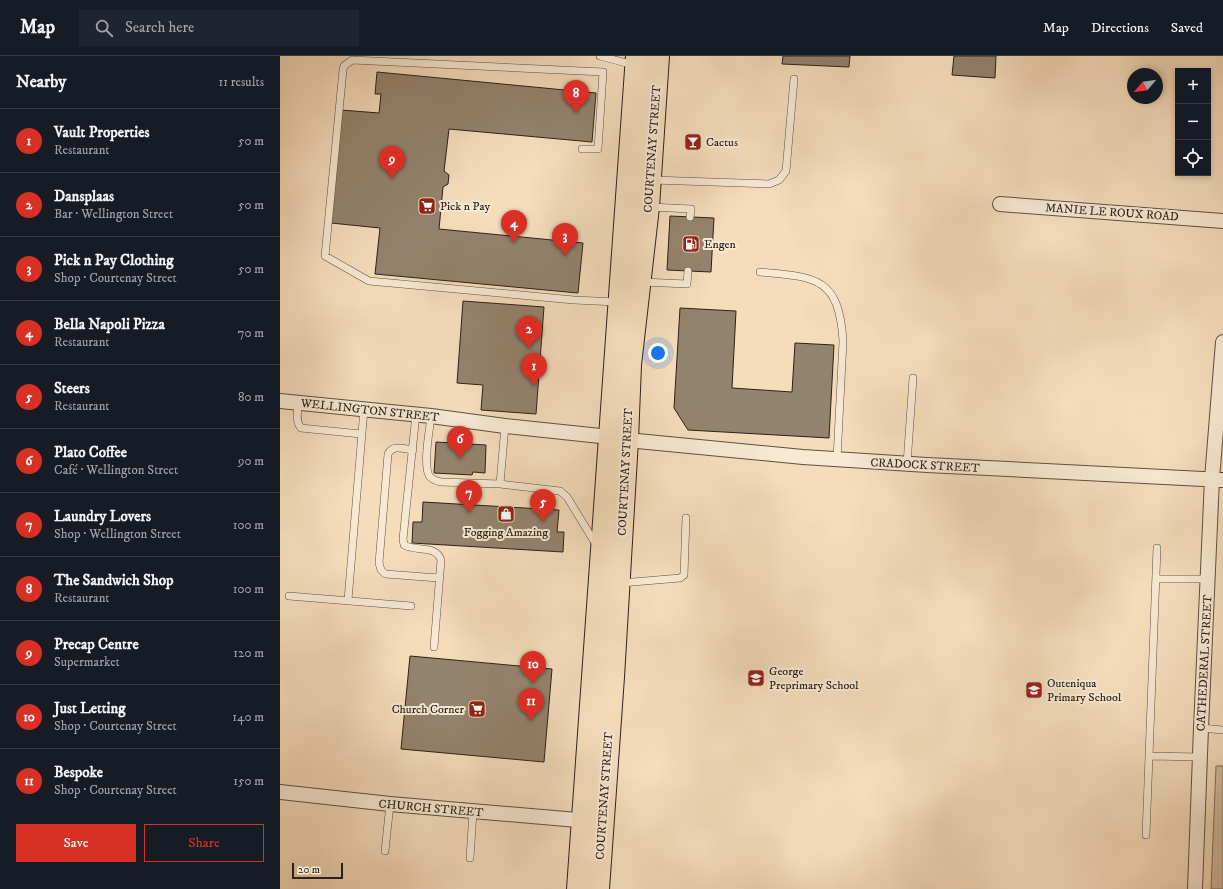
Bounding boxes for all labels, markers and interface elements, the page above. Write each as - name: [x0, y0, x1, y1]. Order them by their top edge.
- search box: [79, 10, 359, 46]
- text: Map: [20, 16, 55, 39]
- icon: search: [93, 17, 115, 39]
- text: Search here: [125, 18, 194, 37]
- text: Map: [1043, 19, 1069, 37]
- text: Directions: [1091, 19, 1149, 37]
- text: Saved: [1171, 19, 1203, 37]
- north arrow: [1127, 68, 1163, 104]
- map controls: [1175, 68, 1211, 176]
- button: +: [1175, 68, 1211, 104]
- text: Nearby: [16, 71, 66, 93]
- text: 11 results: [218, 74, 264, 90]
- pin: 8: [563, 80, 589, 113]
- street label: COURTENAY STREET: [641, 85, 664, 213]
- button: −: [1175, 104, 1211, 140]
- text: Vault Properties: [54, 123, 149, 142]
- bar icon: Cactus: [683, 132, 703, 152]
- text: 1: [27, 133, 31, 149]
- text: 50 m: [238, 133, 264, 149]
- place label: Cactus: [706, 135, 738, 150]
- button: locate: [1175, 140, 1211, 176]
- text: Restaurant: [54, 142, 110, 158]
- pin: 9: [379, 146, 405, 179]
- text: Dansplaas: [54, 187, 114, 206]
- supermarket icon: Pick n Pay: [417, 196, 437, 216]
- text: 2: [26, 197, 32, 213]
- text: 50 m: [238, 197, 264, 213]
- place label: Pick n Pay: [440, 199, 491, 214]
- street label: MANIE LE ROUX ROAD: [1045, 200, 1179, 225]
- text: Bar · Wellington Street: [54, 206, 173, 222]
- pin: 4: [501, 210, 527, 243]
- pin: 3: [552, 223, 578, 256]
- fuel station icon: Engen: [681, 234, 701, 254]
- place label: Engen: [704, 237, 737, 252]
- text: Pick n Pay Clothing: [54, 251, 173, 270]
- text: 3: [27, 261, 31, 277]
- text: 50 m: [238, 261, 264, 277]
- text: Shop · Courtenay Street: [54, 270, 177, 286]
- text: Bella Napoli Pizza: [54, 315, 165, 334]
- pin: 2: [516, 316, 542, 349]
- text: 4: [25, 325, 33, 341]
- text: 70 m: [238, 325, 264, 341]
- text: Restaurant: [54, 334, 110, 350]
- your location: [648, 343, 668, 363]
- pin: 1: [521, 353, 547, 386]
- text: Steers: [54, 379, 90, 398]
- text: 5: [26, 389, 32, 405]
- text: 80 m: [238, 389, 264, 405]
- street label: WELLINGTON STREET: [299, 396, 440, 425]
- text: Restaurant: [54, 398, 110, 414]
- street label: COURTENAY STREET: [615, 408, 636, 536]
- pin: 6: [447, 426, 473, 459]
- text: Plato Coffee: [54, 443, 127, 462]
- text: 6: [26, 453, 32, 469]
- text: 90 m: [238, 453, 264, 469]
- street label: CRADOCK STREET: [870, 455, 980, 476]
- text: Café · Wellington Street: [54, 462, 178, 478]
- pin: 7: [456, 480, 482, 513]
- pin: 5: [530, 489, 556, 522]
- shop icon: Fogging Amazing: [496, 504, 516, 524]
- text: Laundry Lovers: [54, 507, 151, 526]
- text: 7: [26, 517, 32, 533]
- text: 100 m: [233, 517, 264, 533]
- place label: Fogging Amazing: [464, 525, 548, 540]
- text: Shop · Wellington Street: [54, 526, 181, 542]
- text: The Sandwich Shop: [54, 571, 174, 590]
- text: 8: [26, 581, 32, 597]
- text: 100 m: [233, 581, 264, 597]
- text: Restaurant: [54, 590, 110, 606]
- street label: CATHEDERAL STREET: [1193, 594, 1216, 732]
- text: Precap Centre: [54, 635, 139, 654]
- text: 9: [26, 645, 32, 661]
- text: 120 m: [233, 645, 264, 661]
- pin: 10: [520, 651, 546, 684]
- text: Supermarket: [54, 654, 120, 670]
- place label: George Preprimary School: [769, 664, 859, 693]
- school or university icon: George Preprimary School: [746, 668, 766, 688]
- place label: Outeniqua Primary School: [1047, 676, 1122, 705]
- school or university icon: Outeniqua Primary School: [1024, 680, 1044, 700]
- pin: 11: [518, 688, 544, 721]
- text: Just Letting: [54, 699, 126, 718]
- supermarket icon: Church Corner: [467, 699, 487, 719]
- place label: Church Corner: [392, 702, 465, 717]
- text: 10: [23, 709, 35, 725]
- text: 140 m: [232, 709, 264, 725]
- text: Shop · Courtenay Street: [54, 718, 177, 734]
- street label: COURTENAY STREET: [593, 732, 616, 860]
- text: Bespoke: [54, 763, 103, 782]
- text: 11: [24, 773, 34, 789]
- text: 150 m: [233, 773, 264, 789]
- text: Shop · Courtenay Street: [54, 782, 177, 798]
- street label: CHURCH STREET: [378, 796, 484, 821]
- button: Save: [16, 824, 136, 862]
- button: Share: [144, 824, 264, 862]
- scale bar: [292, 861, 343, 880]
- text: 20 m: [298, 863, 320, 877]

